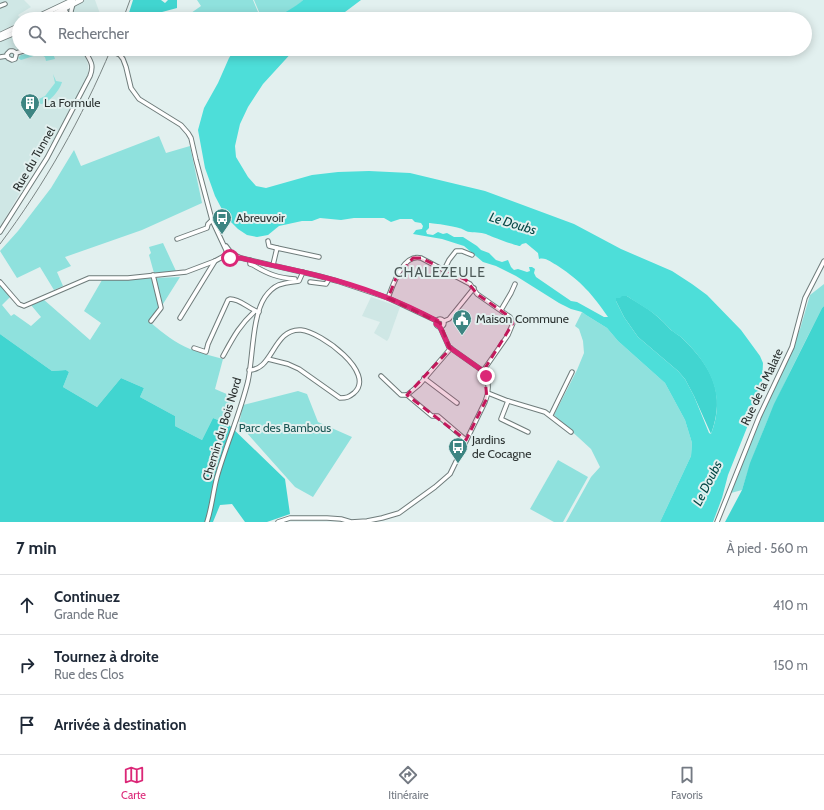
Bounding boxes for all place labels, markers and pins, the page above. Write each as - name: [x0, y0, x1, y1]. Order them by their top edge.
- building icon: La Formule: [19, 92, 41, 120]
- place label: La Formule: [44, 95, 100, 110]
- bus stop icon: Abreuvoir: [211, 207, 233, 235]
- place label: Abreuvoir: [236, 210, 285, 225]
- public building icon: Maison Commune: [451, 308, 473, 336]
- place label: Maison Commune: [476, 311, 569, 326]
- place label: Jardins de Cocagne: [471, 432, 531, 461]
- bus stop icon: Jardins de Cocagne: [447, 436, 469, 464]

